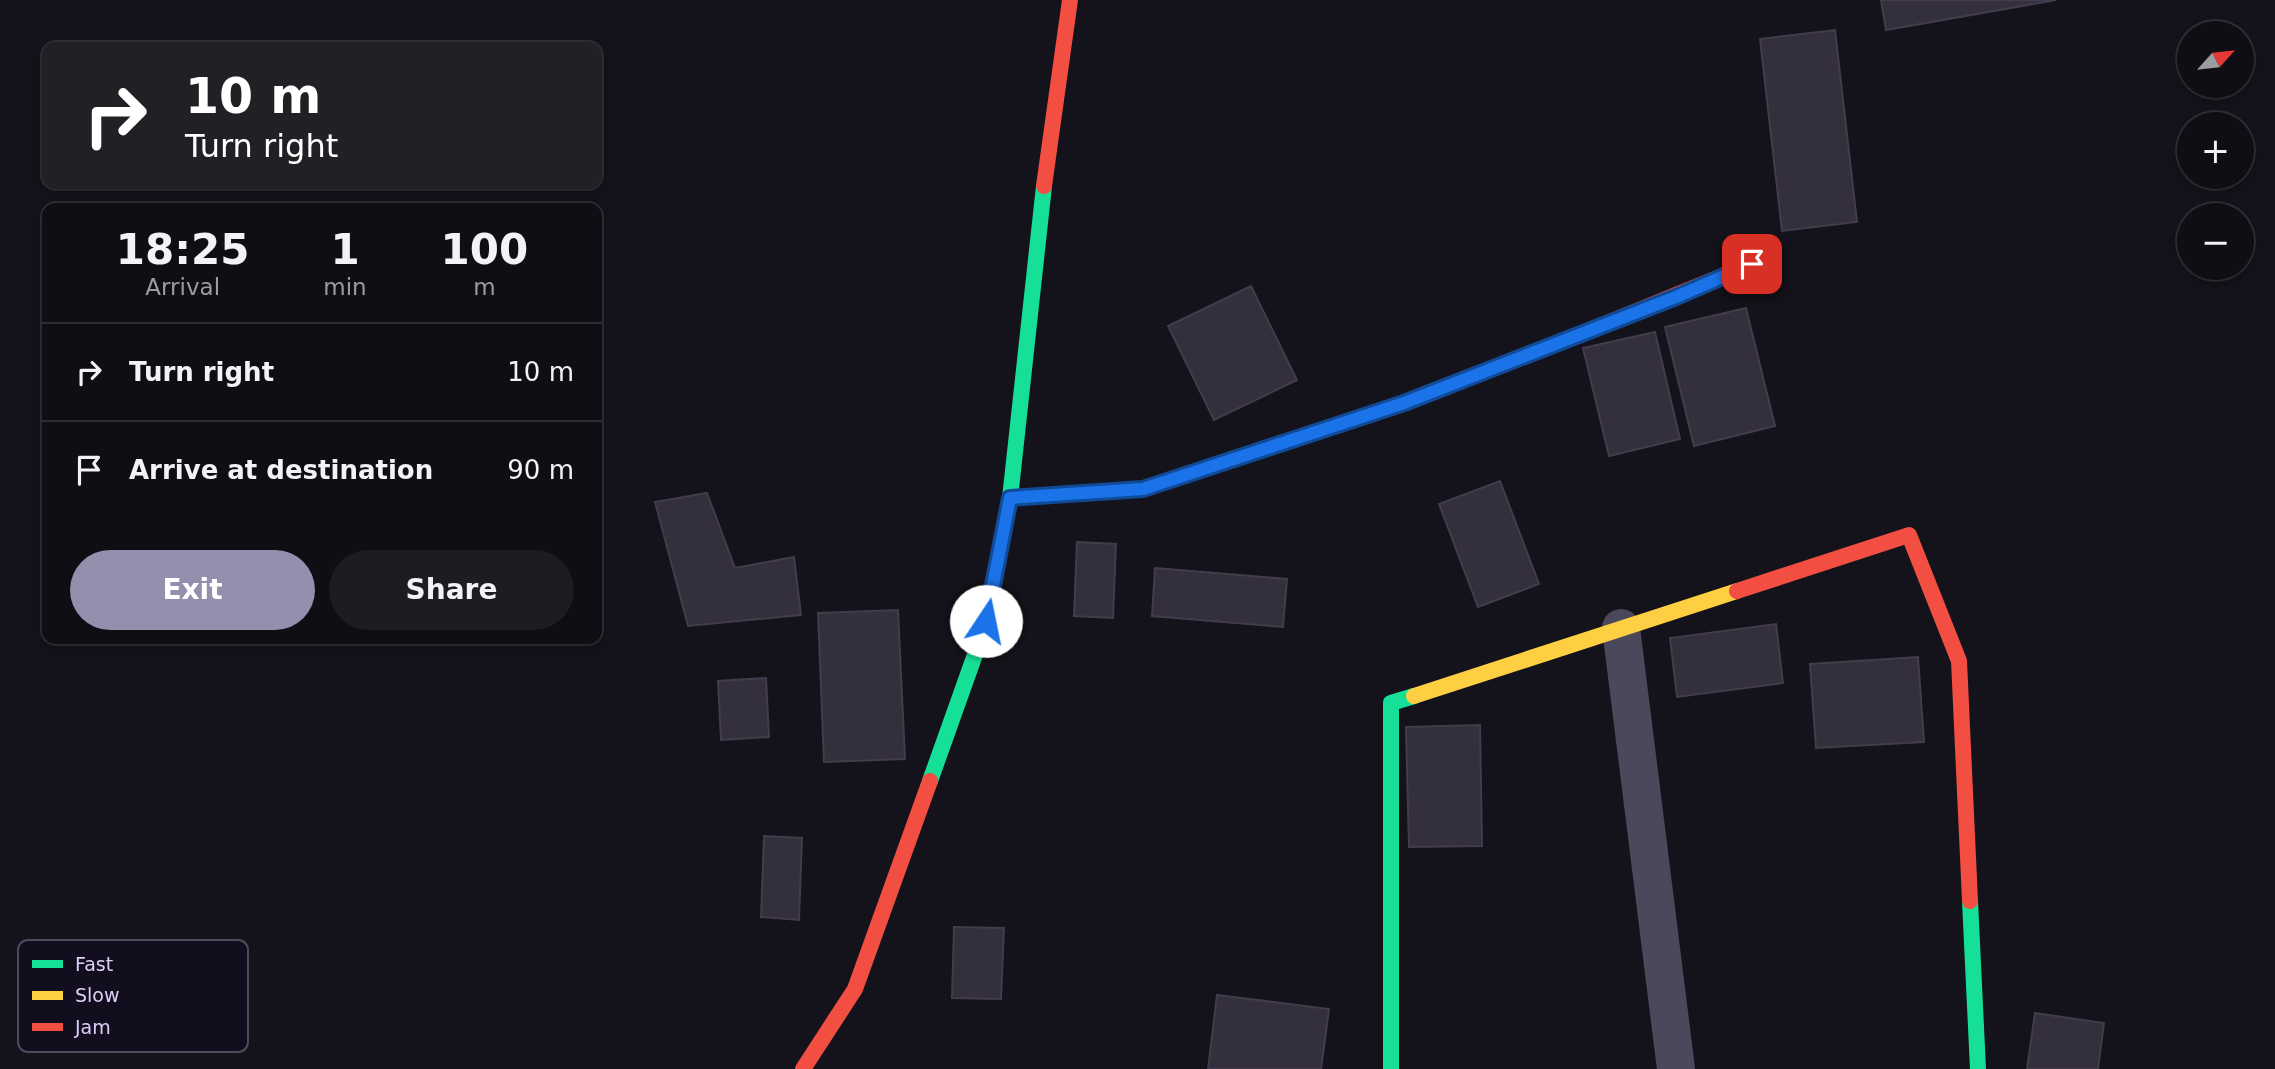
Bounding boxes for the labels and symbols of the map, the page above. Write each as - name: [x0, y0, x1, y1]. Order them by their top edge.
- north arrow: [2177, 21, 2254, 98]
- pin: [1722, 234, 1782, 294]
- position arrow: [949, 584, 1023, 658]
- legend: [18, 940, 248, 1052]
- text: Fast: [75, 953, 113, 975]
- text: Slow: [75, 984, 120, 1006]
- text: Jam: [74, 1016, 111, 1038]

